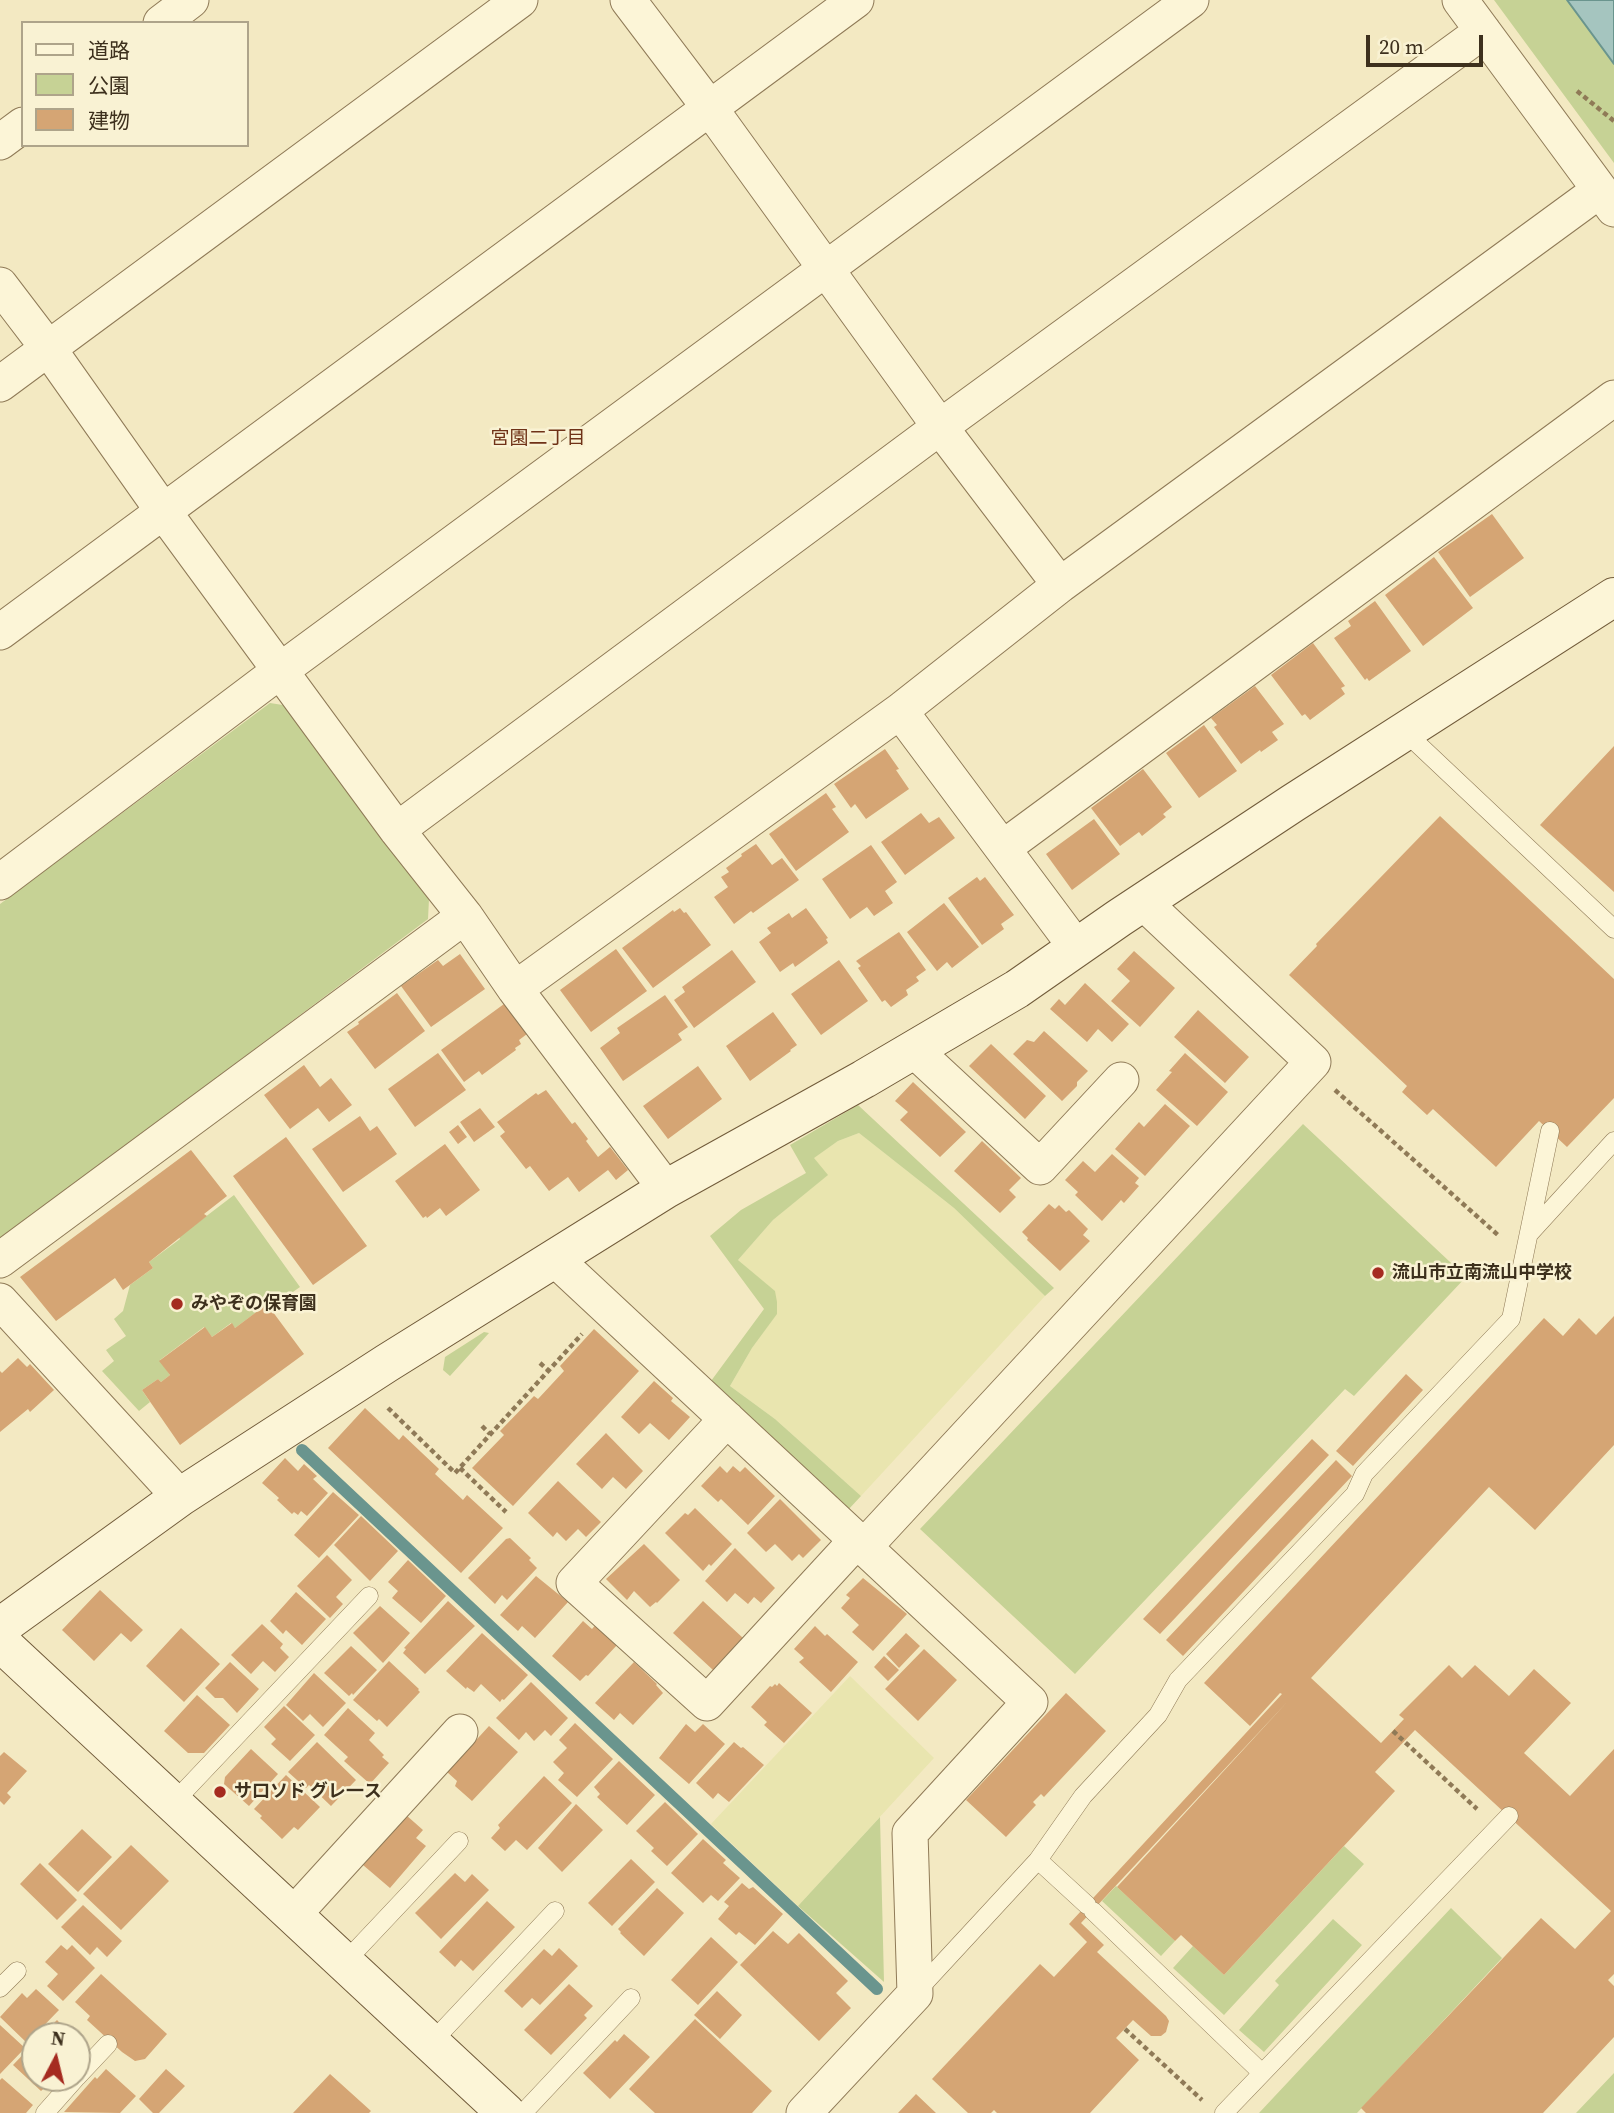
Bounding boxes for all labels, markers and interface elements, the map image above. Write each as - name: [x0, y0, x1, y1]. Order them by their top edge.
- legend: [21, 21, 248, 147]
- scale bar: [1369, 21, 1486, 65]
- text: 20 m: [1379, 32, 1424, 61]
- text: 道路: [88, 36, 130, 65]
- text: 公園: [88, 71, 130, 100]
- text: 建物: [88, 106, 130, 135]
- district label: 宮園二丁目: [491, 428, 585, 450]
- place label: 流山市立南流山中学校: [1392, 1262, 1572, 1284]
- marker: 流山市立南流山中学校: [1370, 1265, 1386, 1281]
- place label: みやぞの保育園: [191, 1293, 317, 1315]
- marker: みやぞの保育園: [169, 1296, 185, 1312]
- place label: サ口ソド グレ一ス: [234, 1781, 382, 1803]
- marker: サ口ソド グレ一ス: [212, 1784, 228, 1800]
- north arrow: [21, 2022, 91, 2092]
- text: N: [50, 2024, 67, 2052]

